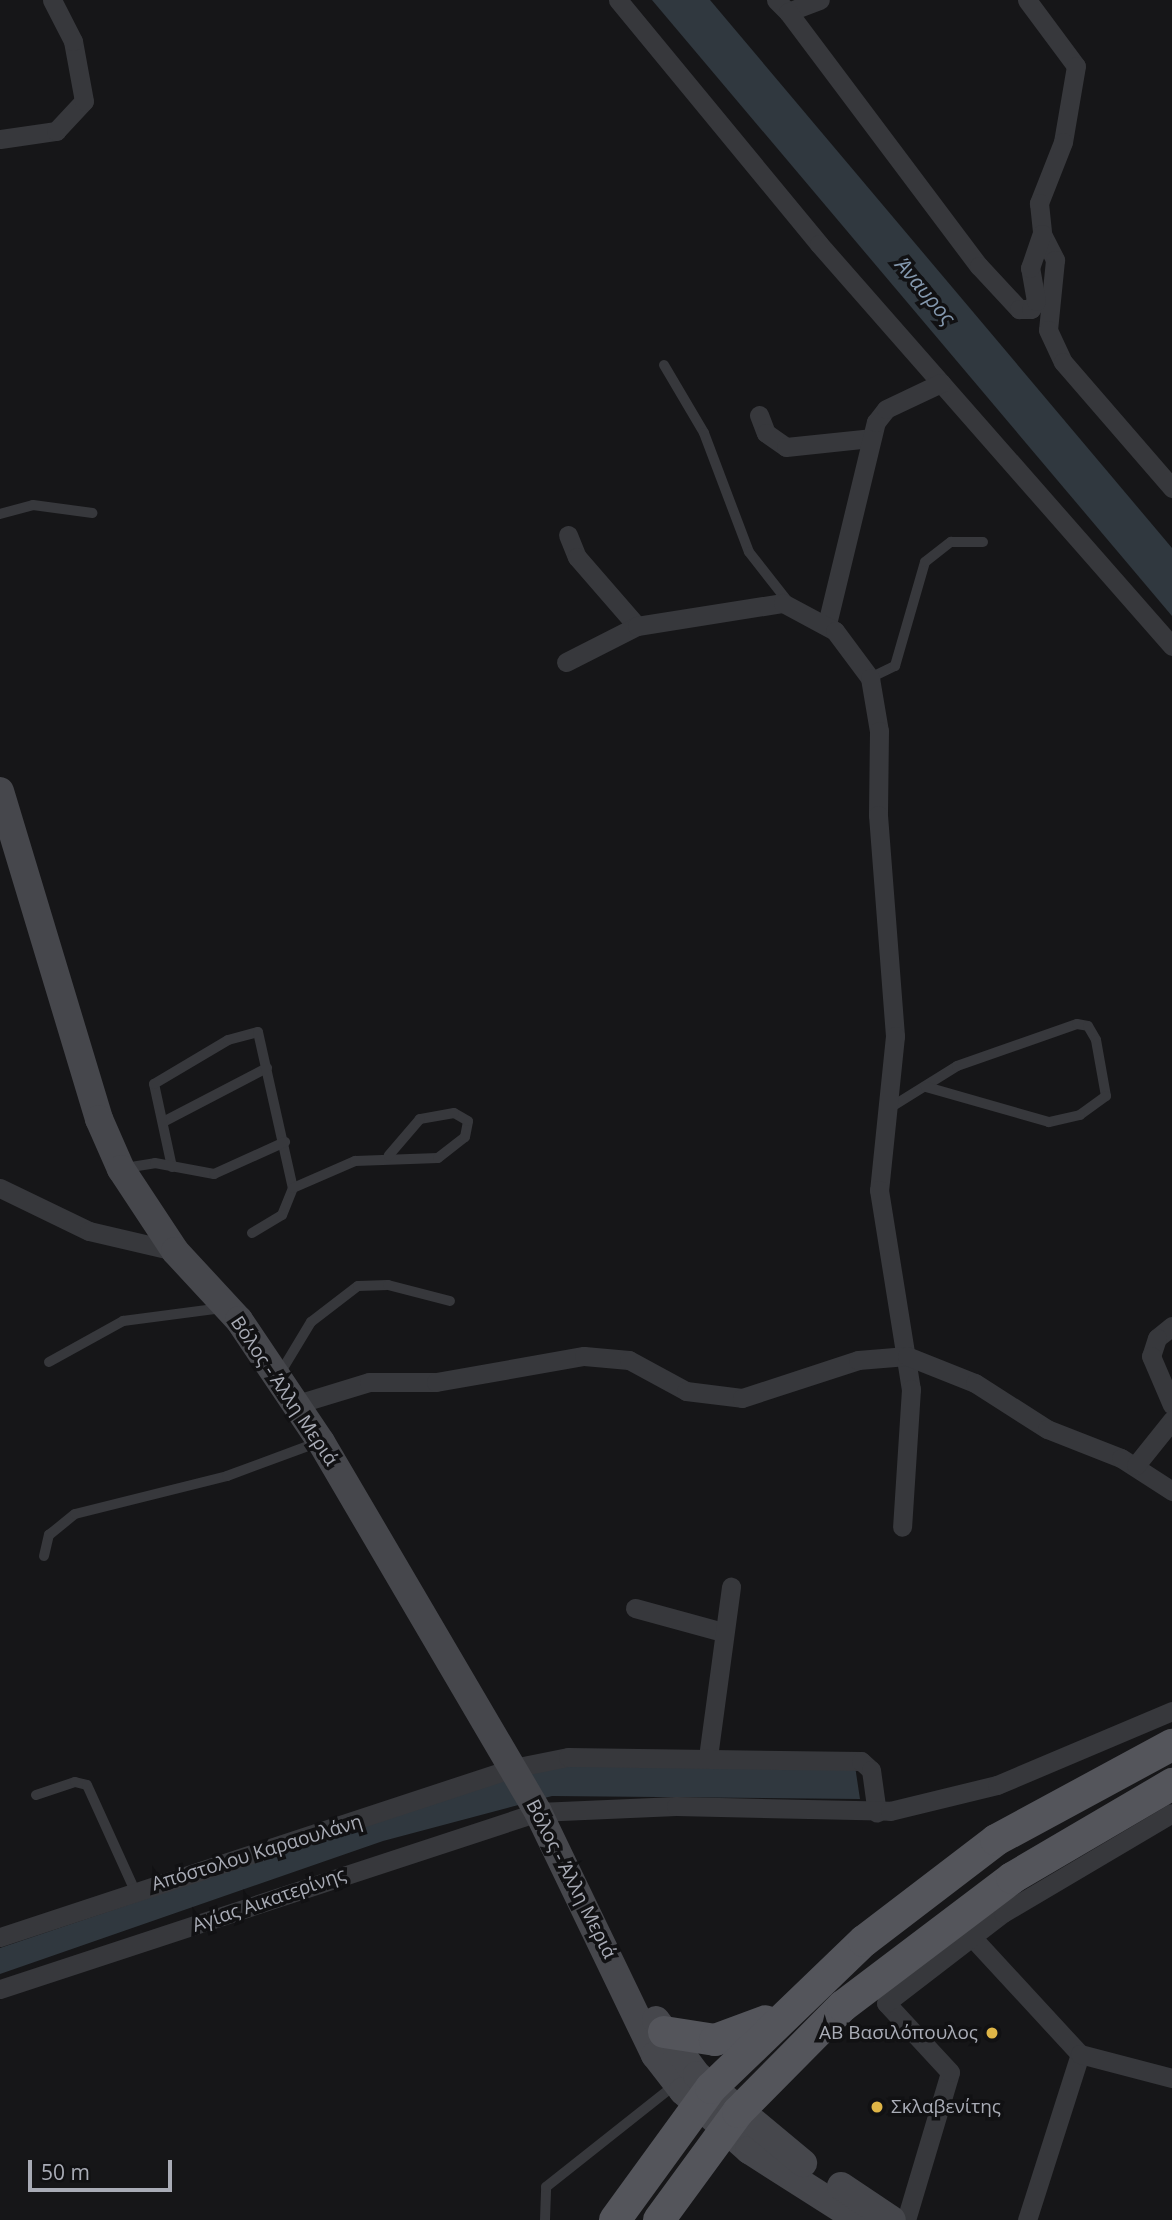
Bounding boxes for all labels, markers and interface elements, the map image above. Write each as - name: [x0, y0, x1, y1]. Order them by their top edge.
- water label: Άναυρος: [891, 252, 961, 330]
- street label: Βόλος - Άλλη Μεριά: [226, 1312, 342, 1470]
- street label: Βόλος - Άλλη Μεριά: [521, 1796, 621, 1962]
- street label: Απόστολου Καραουλάνη: [149, 1810, 365, 1896]
- street label: Αγίας Αικατερίνης: [189, 1863, 349, 1937]
- place label: ΑΒ Βασιλόπουλος: [819, 2022, 978, 2044]
- marker: ΑΒ Βασιλόπουλος: [984, 2025, 1000, 2041]
- place label: Σκλαβενίτης: [891, 2096, 1001, 2118]
- marker: Σκλαβενίτης: [869, 2099, 885, 2115]
- scale bar: [32, 2146, 175, 2190]
- text: 50 m: [41, 2158, 90, 2186]

